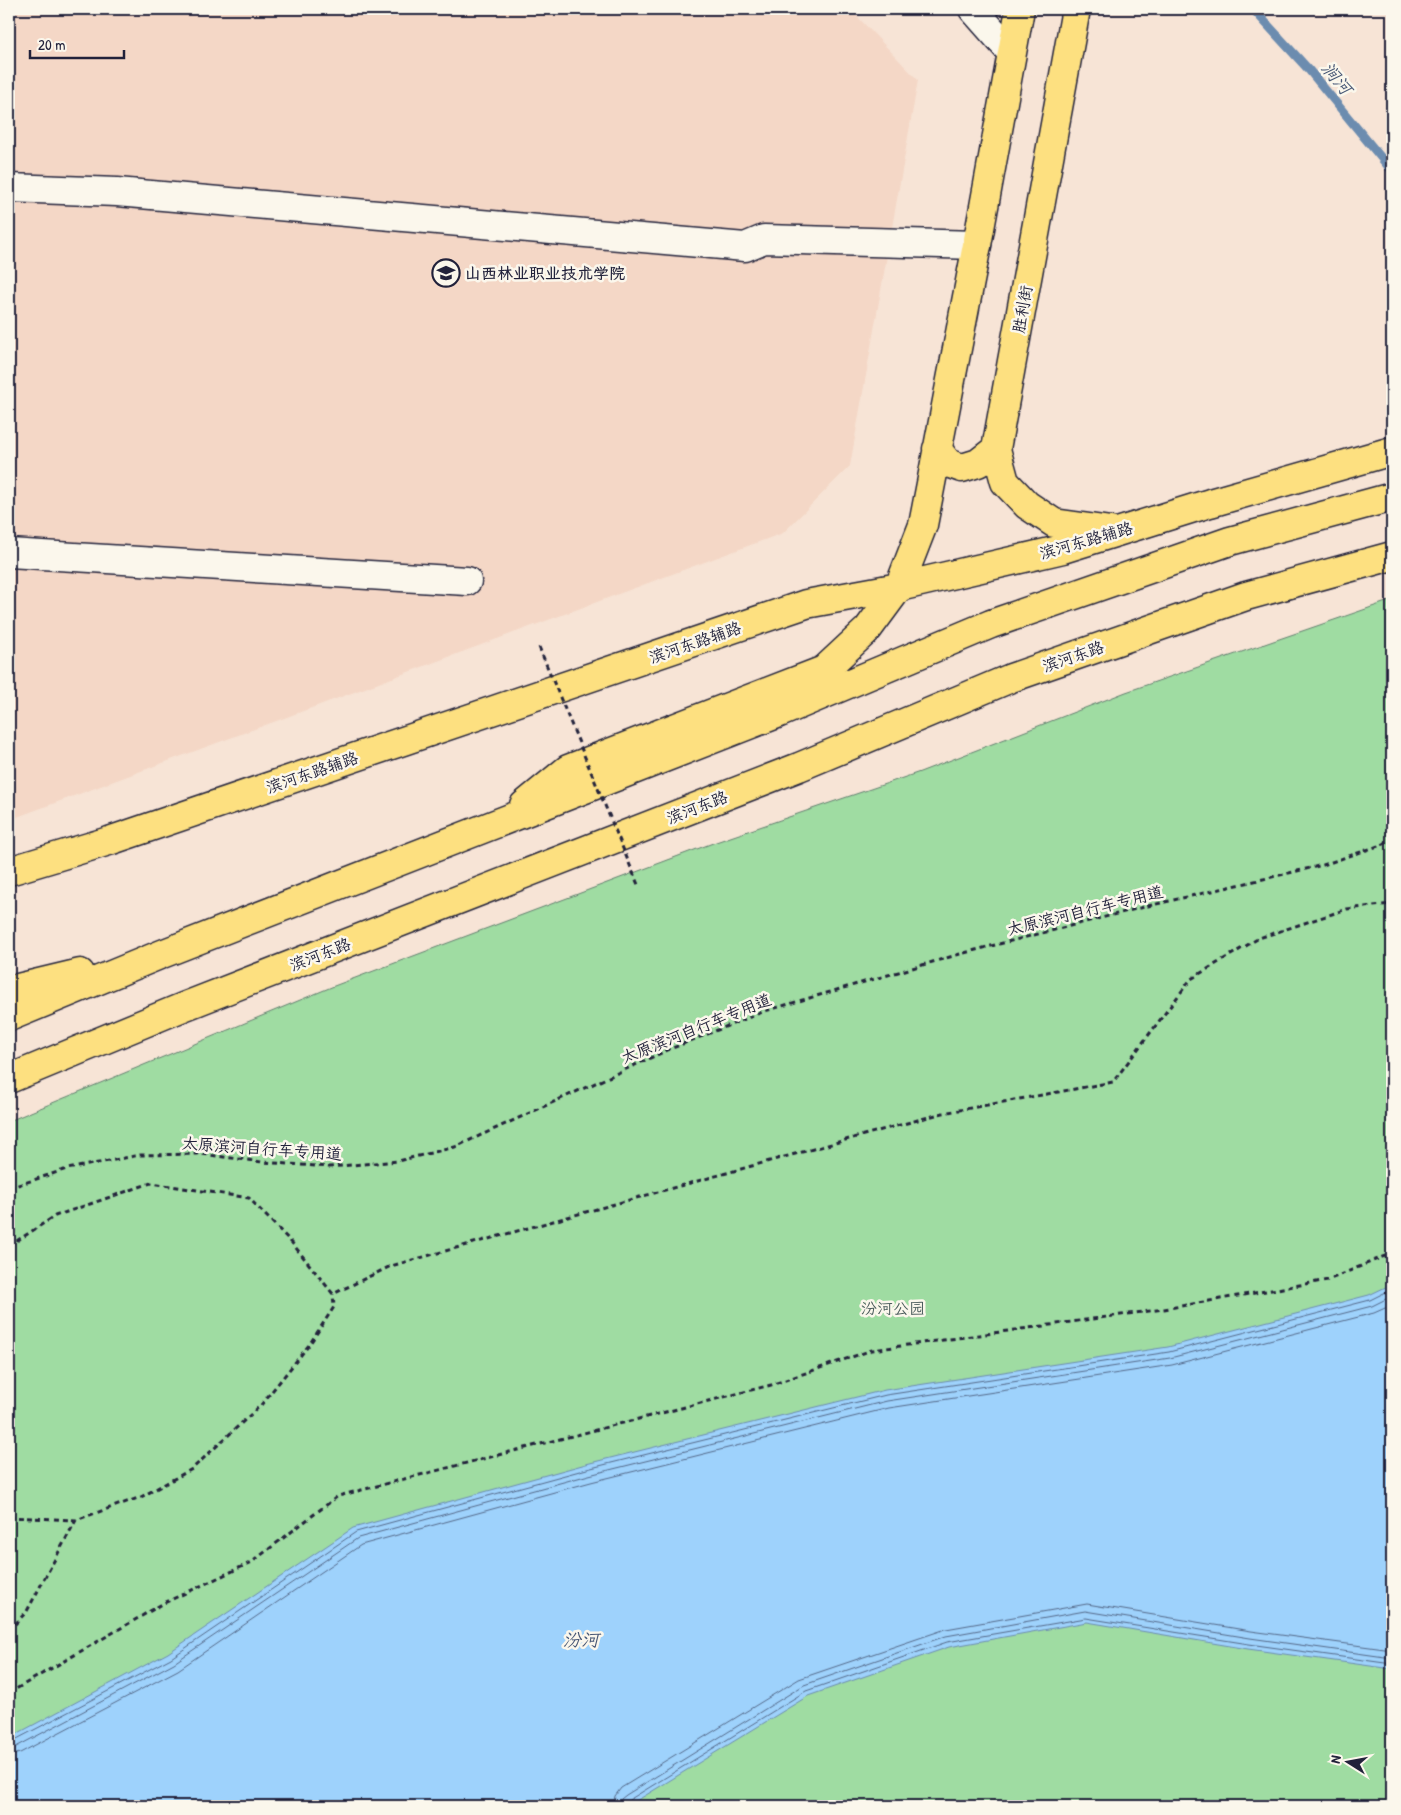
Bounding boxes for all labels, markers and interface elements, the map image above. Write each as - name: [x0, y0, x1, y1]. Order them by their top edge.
- scale bar: [30, 28, 124, 60]
- text: 20 m: [38, 34, 65, 55]
- water label: 涧河: [1316, 56, 1360, 102]
- school or university icon: 山西林业职业技术学院: [431, 258, 461, 288]
- place label: 山西林业职业技术学院: [465, 262, 625, 284]
- street label: 胜利街: [1007, 283, 1037, 335]
- street label: 滨河东路辅路: [1037, 516, 1135, 564]
- street label: 滨河东路辅路: [646, 616, 744, 668]
- street label: 滨河东路: [1039, 635, 1107, 677]
- street label: 滨河东路辅路: [263, 746, 361, 798]
- street label: 滨河东路: [663, 785, 731, 829]
- street label: 太原滨河自行车专用道: [1005, 880, 1165, 940]
- street label: 滨河东路: [286, 932, 354, 976]
- street label: 太原滨河自行车专用道: [618, 988, 774, 1068]
- street label: 太原滨河自行车专用道: [181, 1131, 343, 1165]
- park label: 汾河公园: [861, 1297, 925, 1319]
- water label: 汾河: [563, 1627, 602, 1652]
- north arrow: [1324, 1738, 1374, 1788]
- text: N: [1325, 1753, 1345, 1765]

